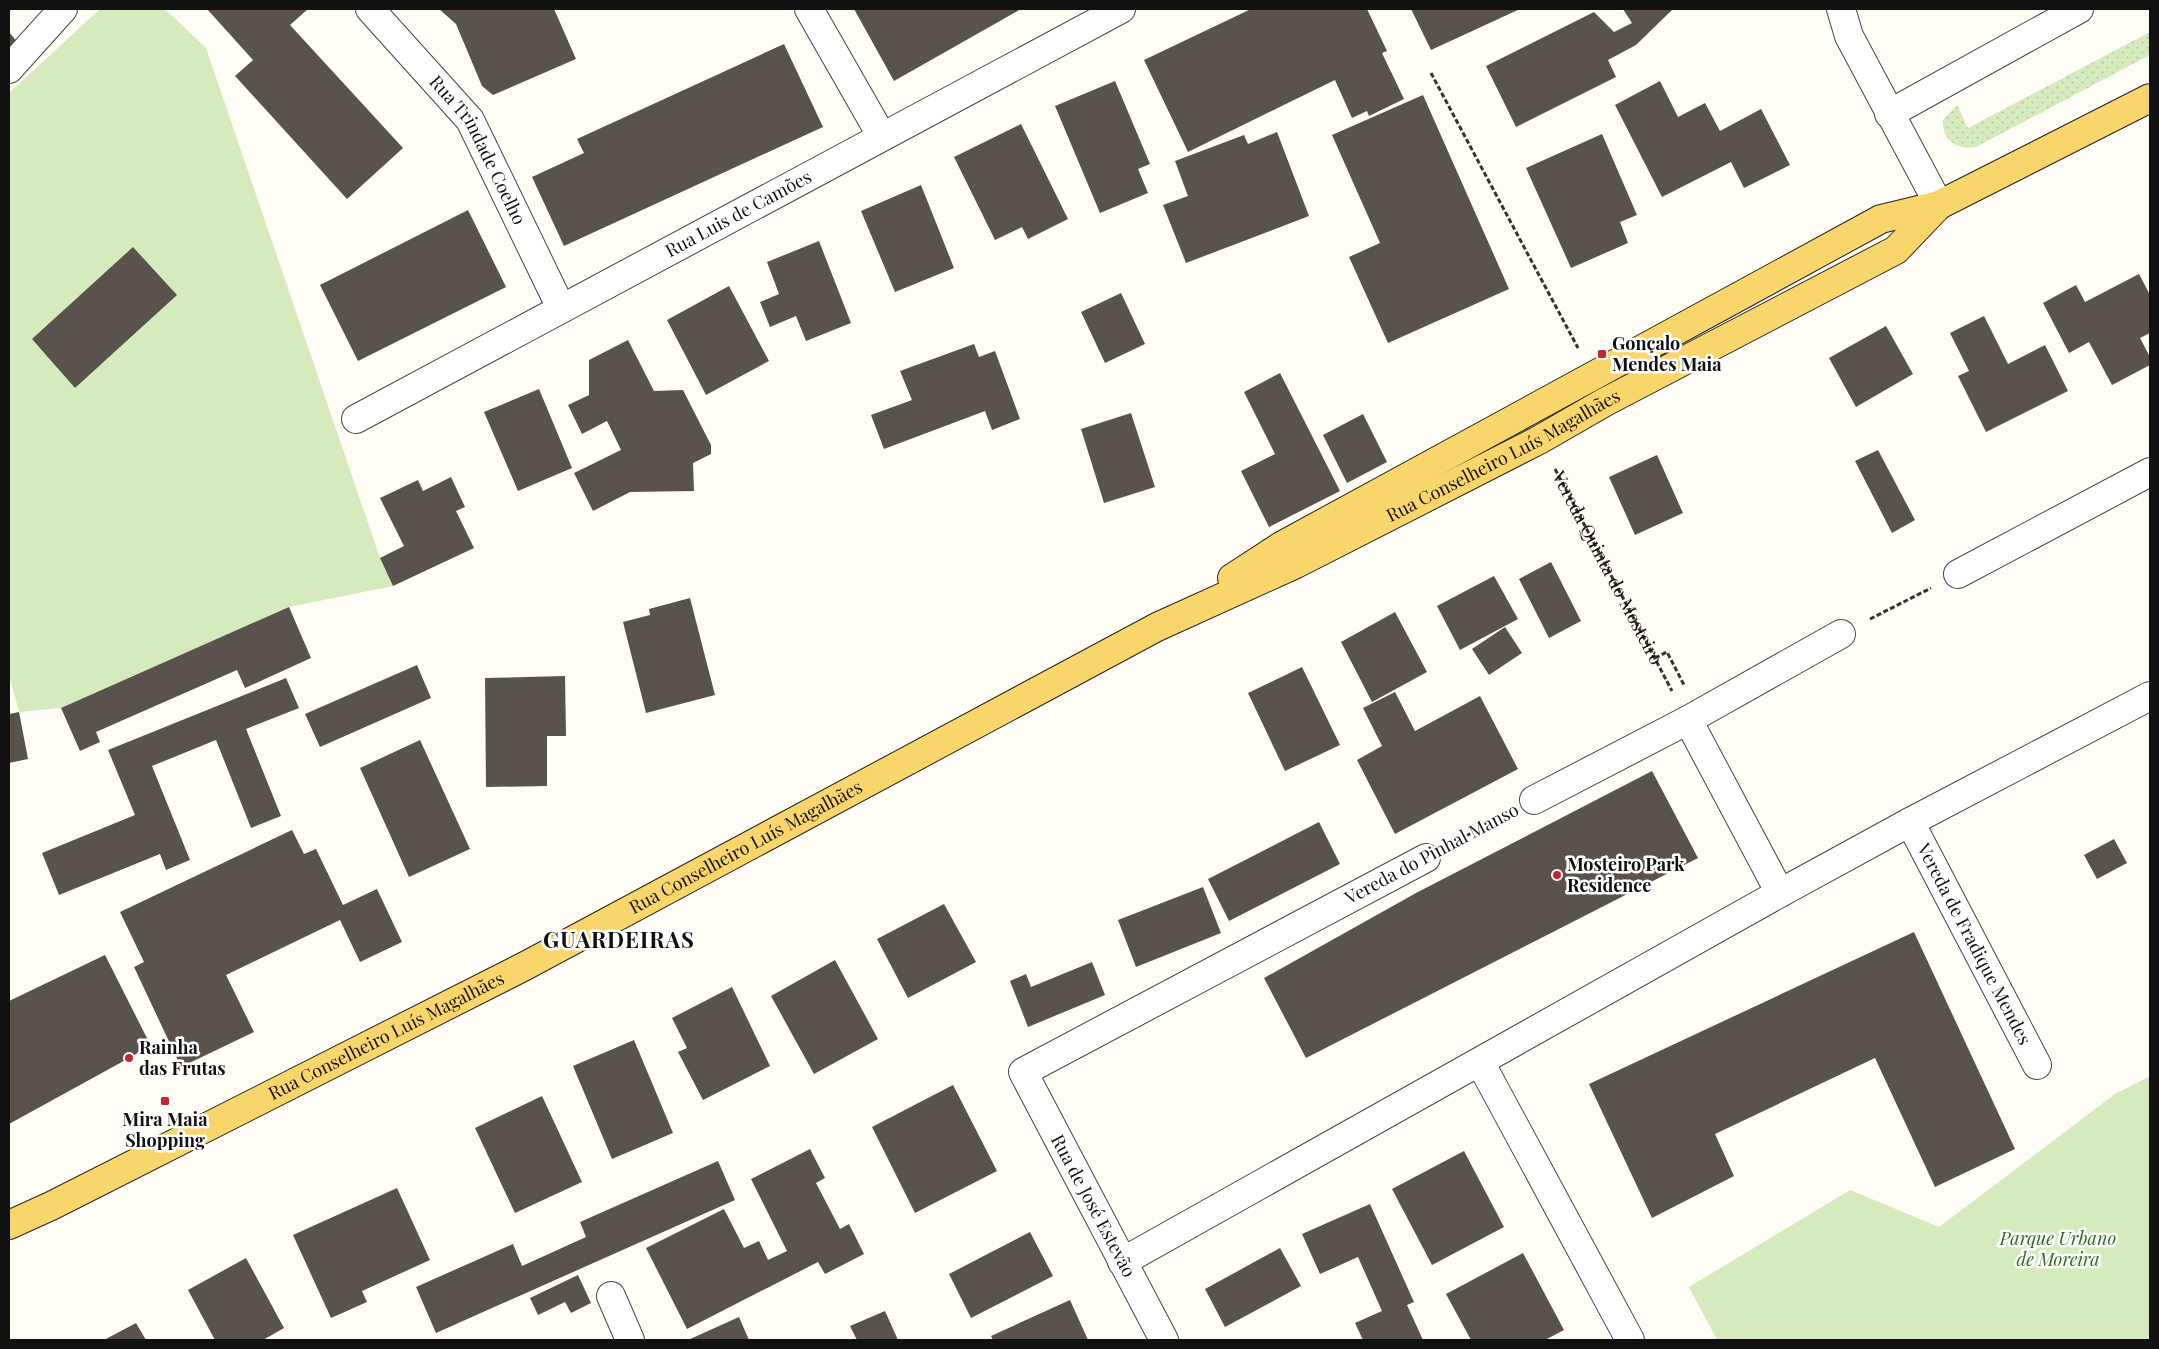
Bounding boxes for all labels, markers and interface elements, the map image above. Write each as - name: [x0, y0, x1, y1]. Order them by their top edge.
- street label: Rua Trindade Coelho: [425, 70, 532, 228]
- street label: Rua Luis de Camões: [661, 164, 815, 262]
- place label: Gonçalo Mendes Maia: [1612, 331, 1722, 376]
- marker: Gonçalo Mendes Maia: [1596, 348, 1608, 360]
- street label: Rua Conselheiro Luís Magalhães: [1382, 383, 1624, 527]
- street label: Vereda Quinta do Mosteiro: [1547, 466, 1669, 669]
- street label: Rua Conselheiro Luís Magalhães: [625, 774, 866, 919]
- street label: Vereda do Pinhal Manso: [1340, 797, 1523, 910]
- street label: Vereda de Fradique Mendes: [1912, 838, 2037, 1049]
- place label: Mosteiro Park Residence: [1567, 852, 1685, 897]
- marker: Mosteiro Park Residence: [1551, 869, 1563, 881]
- district label: GUARDEIRAS: [543, 924, 695, 954]
- street label: Rua Conselheiro Luís Magalhães: [264, 966, 508, 1105]
- place label: Rainha das Frutas: [139, 1035, 226, 1080]
- marker: Rainha das Frutas: [123, 1052, 135, 1064]
- marker: Mira Maia Shopping: [159, 1095, 171, 1107]
- place label: Mira Maia Shopping: [122, 1107, 208, 1152]
- street label: Rua de José Estevão: [1046, 1130, 1142, 1281]
- park label: Parque Urbano de Moreira: [1999, 1226, 2116, 1271]

